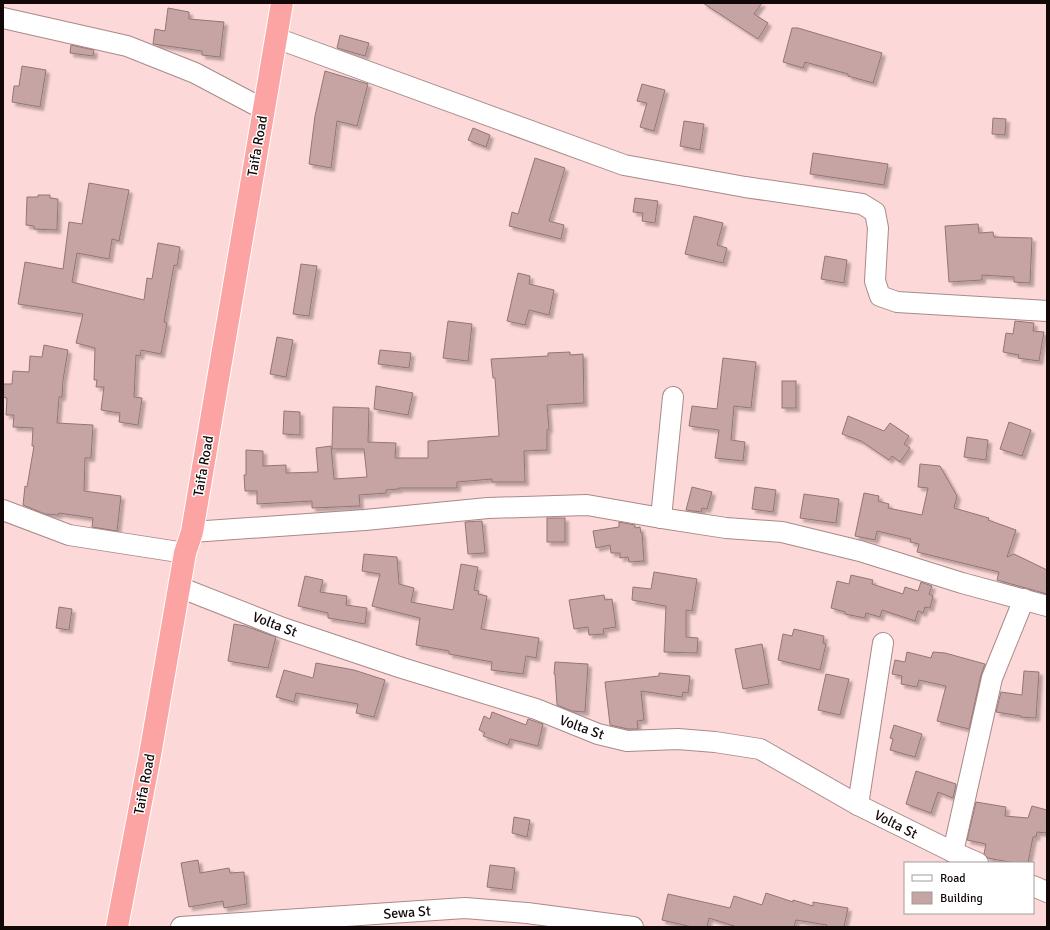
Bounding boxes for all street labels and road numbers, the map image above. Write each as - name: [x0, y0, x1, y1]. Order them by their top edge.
- street label: Taifa Road: [244, 114, 271, 178]
- street label: Taifa Road: [190, 434, 217, 498]
- street label: Volta St: [250, 608, 300, 641]
- street label: Volta St: [557, 712, 607, 743]
- street label: Taifa Road: [130, 752, 159, 816]
- street label: Volta St: [871, 806, 920, 843]
- street label: Sewa St: [383, 902, 431, 923]

